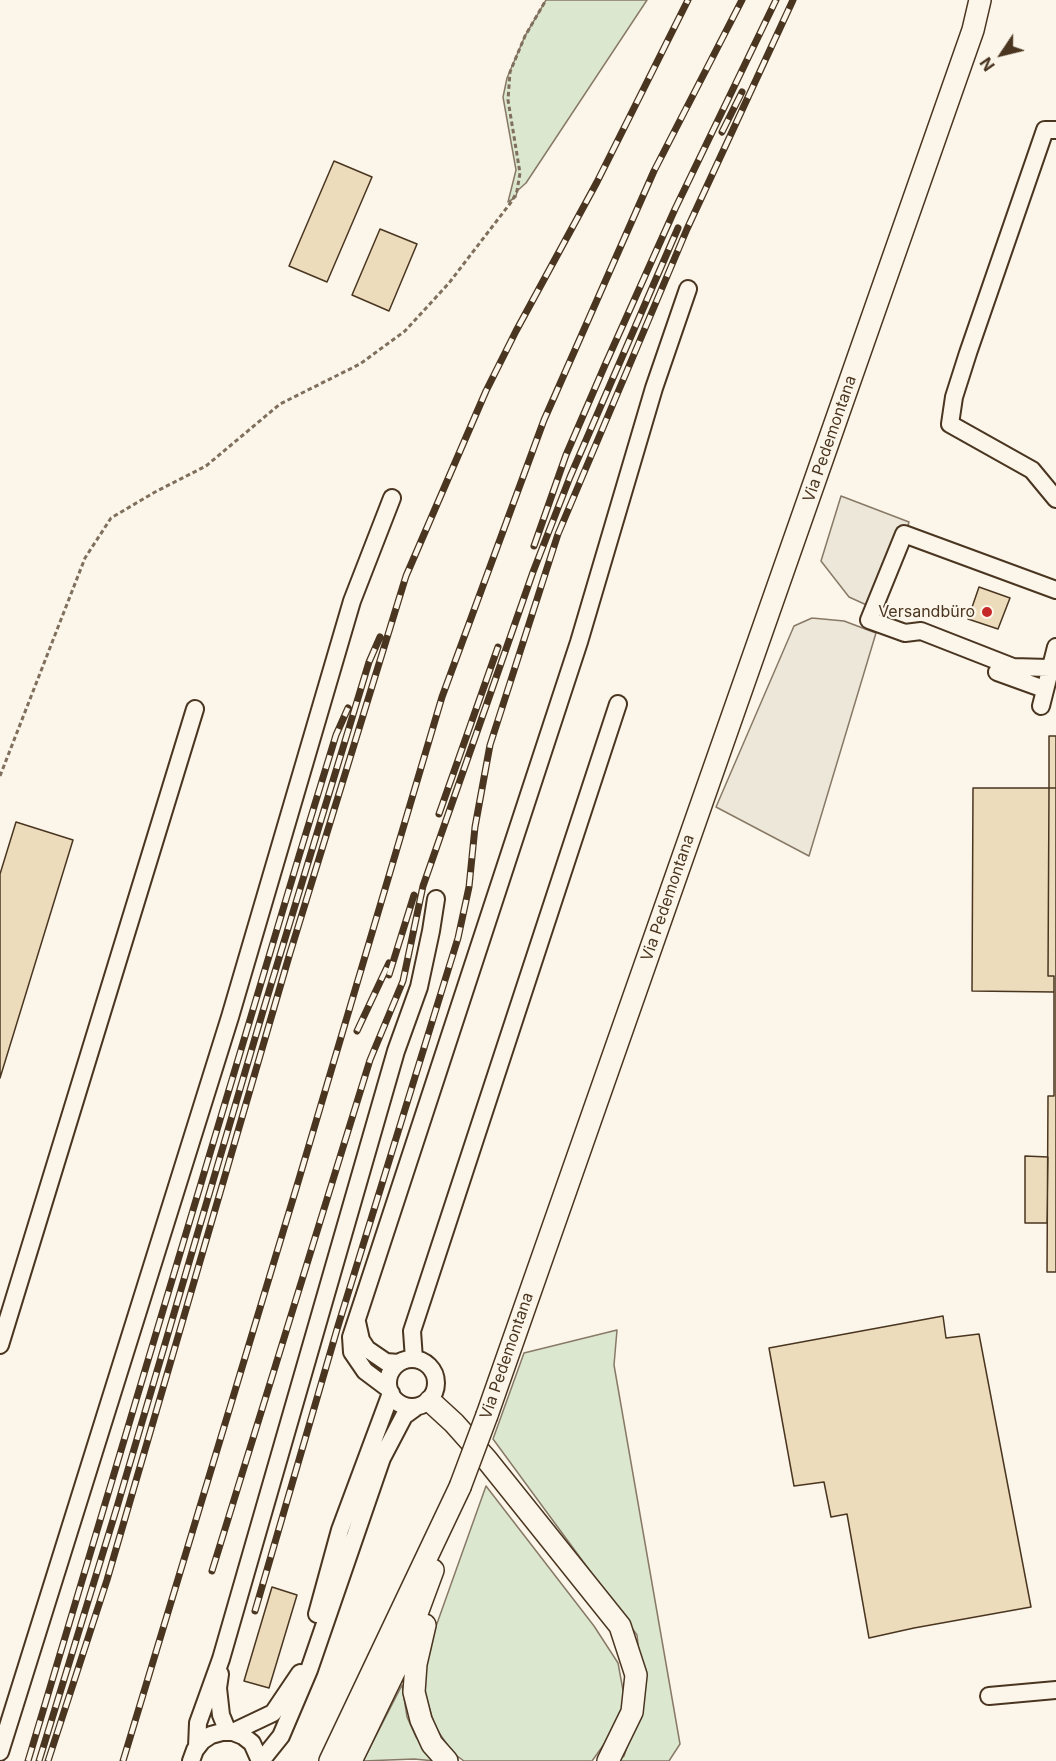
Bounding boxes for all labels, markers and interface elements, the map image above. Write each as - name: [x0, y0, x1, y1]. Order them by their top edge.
- north arrow: [972, 24, 1032, 84]
- text: N: [976, 54, 999, 75]
- street label: Via Pedemontana: [799, 373, 861, 505]
- place label: Versandbüro: [878, 602, 975, 622]
- marker: Versandbüro: [980, 605, 994, 619]
- street label: Via Pedemontana: [637, 832, 699, 964]
- street label: Via Pedemontana: [476, 1290, 538, 1422]

